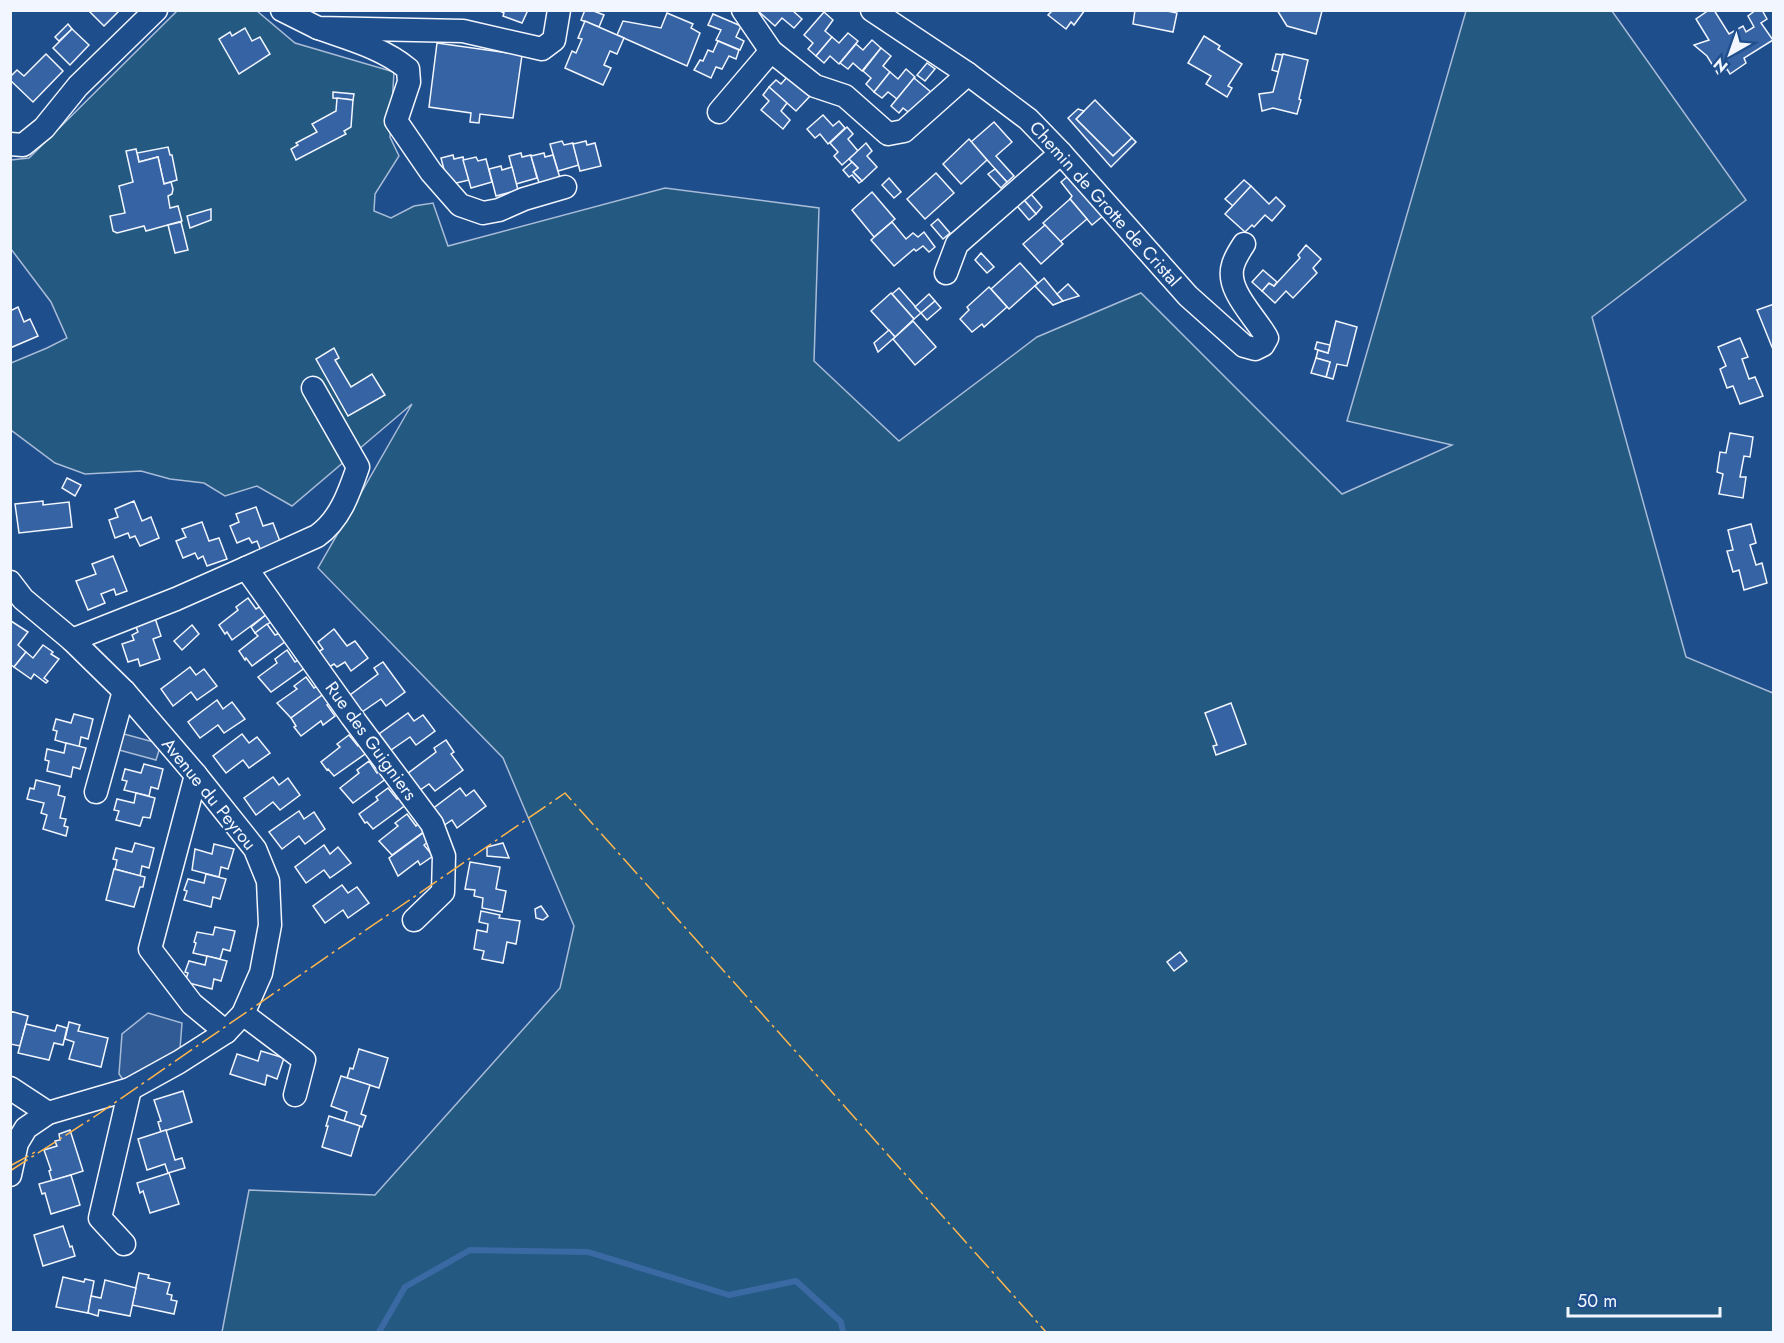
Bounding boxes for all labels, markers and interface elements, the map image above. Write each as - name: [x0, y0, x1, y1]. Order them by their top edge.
- north arrow: [1700, 24, 1760, 84]
- text: N: [1708, 52, 1733, 78]
- street label: Chemin de Grotte de Cristal: [1023, 115, 1187, 293]
- street label: Rue des Guigniers: [319, 676, 423, 806]
- street label: Avenue du Peyrou: [155, 732, 263, 856]
- scale bar: [1568, 1280, 1720, 1318]
- text: 50 m: [1577, 1288, 1617, 1314]

